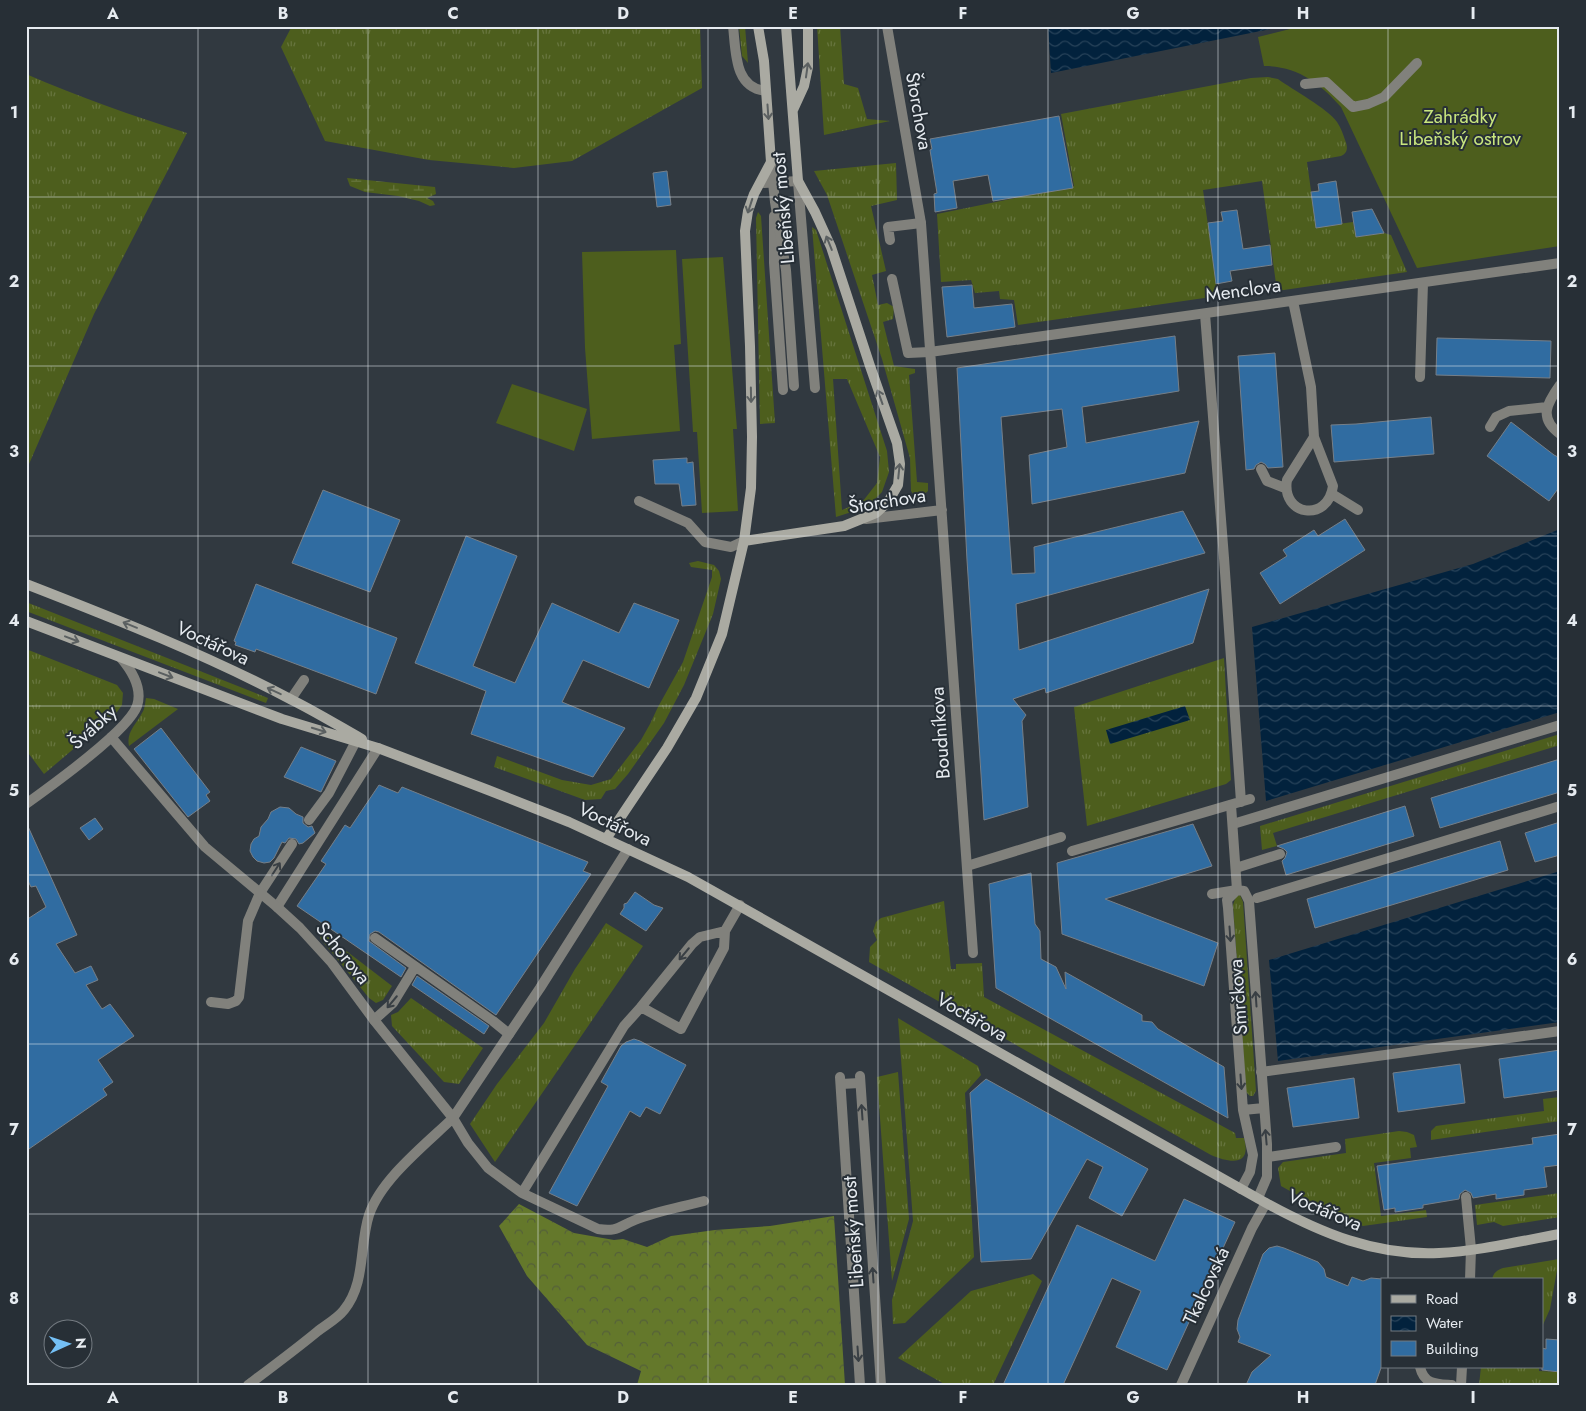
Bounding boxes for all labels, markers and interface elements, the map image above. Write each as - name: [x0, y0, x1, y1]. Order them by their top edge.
- text: A: [106, 2, 119, 25]
- text: B: [278, 2, 288, 25]
- text: C: [447, 2, 459, 25]
- text: D: [617, 2, 629, 25]
- text: E: [788, 2, 798, 25]
- text: F: [959, 2, 967, 25]
- text: G: [1126, 2, 1140, 25]
- text: H: [1297, 2, 1309, 25]
- text: I: [1470, 2, 1476, 25]
- one-way arrow: [802, 62, 812, 78]
- street label: Štorchova: [899, 70, 939, 152]
- text: 1: [10, 101, 18, 124]
- text: 1: [1568, 101, 1576, 124]
- park label: Zahrádky Libeňský ostrov: [1399, 103, 1521, 152]
- one-way arrow: [763, 104, 772, 120]
- street label: Libeňský most: [765, 151, 801, 265]
- one-way arrow: [745, 197, 754, 213]
- one-way arrow: [823, 236, 833, 251]
- text: 2: [9, 270, 19, 293]
- text: 2: [1567, 270, 1577, 293]
- street label: Menclova: [1203, 271, 1283, 309]
- one-way arrow: [746, 386, 756, 403]
- one-way arrow: [875, 389, 885, 405]
- text: 3: [9, 440, 19, 463]
- text: 3: [1567, 440, 1577, 463]
- one-way arrow: [894, 463, 904, 479]
- street label: Štorchova: [846, 482, 928, 520]
- text: 4: [8, 609, 20, 632]
- text: 4: [1566, 609, 1578, 632]
- street label: Voctářova: [172, 614, 254, 672]
- one-way arrow: [123, 620, 138, 630]
- one-way arrow: [64, 635, 79, 644]
- one-way arrow: [158, 671, 173, 680]
- one-way arrow: [267, 686, 282, 695]
- street label: Boudníkova: [923, 686, 957, 780]
- street label: Švábky: [63, 698, 123, 756]
- one-way arrow: [311, 725, 327, 735]
- text: 5: [9, 779, 19, 802]
- text: 5: [1567, 779, 1577, 802]
- street label: Voctářova: [574, 795, 656, 853]
- one-way arrow: [271, 862, 281, 876]
- street label: Schorova: [309, 916, 377, 990]
- one-way arrow: [1225, 926, 1235, 942]
- one-way arrow: [679, 947, 690, 960]
- text: 6: [9, 948, 19, 971]
- text: 6: [1567, 948, 1577, 971]
- street label: Smrčkova: [1222, 958, 1254, 1036]
- street label: Voctářova: [931, 986, 1013, 1048]
- one-way arrow: [1251, 991, 1260, 1007]
- one-way arrow: [386, 995, 397, 1008]
- one-way arrow: [1236, 1073, 1246, 1089]
- one-way arrow: [858, 1105, 867, 1121]
- text: 7: [9, 1118, 19, 1141]
- text: 7: [1567, 1118, 1577, 1141]
- one-way arrow: [1261, 1129, 1271, 1145]
- street label: Libeňský most: [836, 1175, 870, 1289]
- street label: Voctářova: [1284, 1182, 1366, 1238]
- street label: Tkalcovská: [1176, 1242, 1236, 1330]
- one-way arrow: [869, 1267, 878, 1283]
- legend: [1381, 1278, 1544, 1368]
- text: 8: [9, 1287, 19, 1310]
- text: 8: [1567, 1287, 1577, 1310]
- text: Road: [1426, 1288, 1458, 1310]
- text: Water: [1426, 1312, 1464, 1334]
- north arrow: [42, 1318, 92, 1368]
- text: N: [71, 1337, 91, 1349]
- text: Building: [1426, 1338, 1478, 1360]
- one-way arrow: [853, 1346, 862, 1362]
- text: A: [106, 1386, 119, 1409]
- text: B: [278, 1386, 288, 1409]
- text: C: [447, 1386, 459, 1409]
- text: D: [617, 1386, 629, 1409]
- text: E: [788, 1386, 798, 1409]
- text: F: [959, 1386, 967, 1409]
- text: G: [1126, 1386, 1140, 1409]
- text: H: [1297, 1386, 1309, 1409]
- text: I: [1470, 1386, 1476, 1409]

